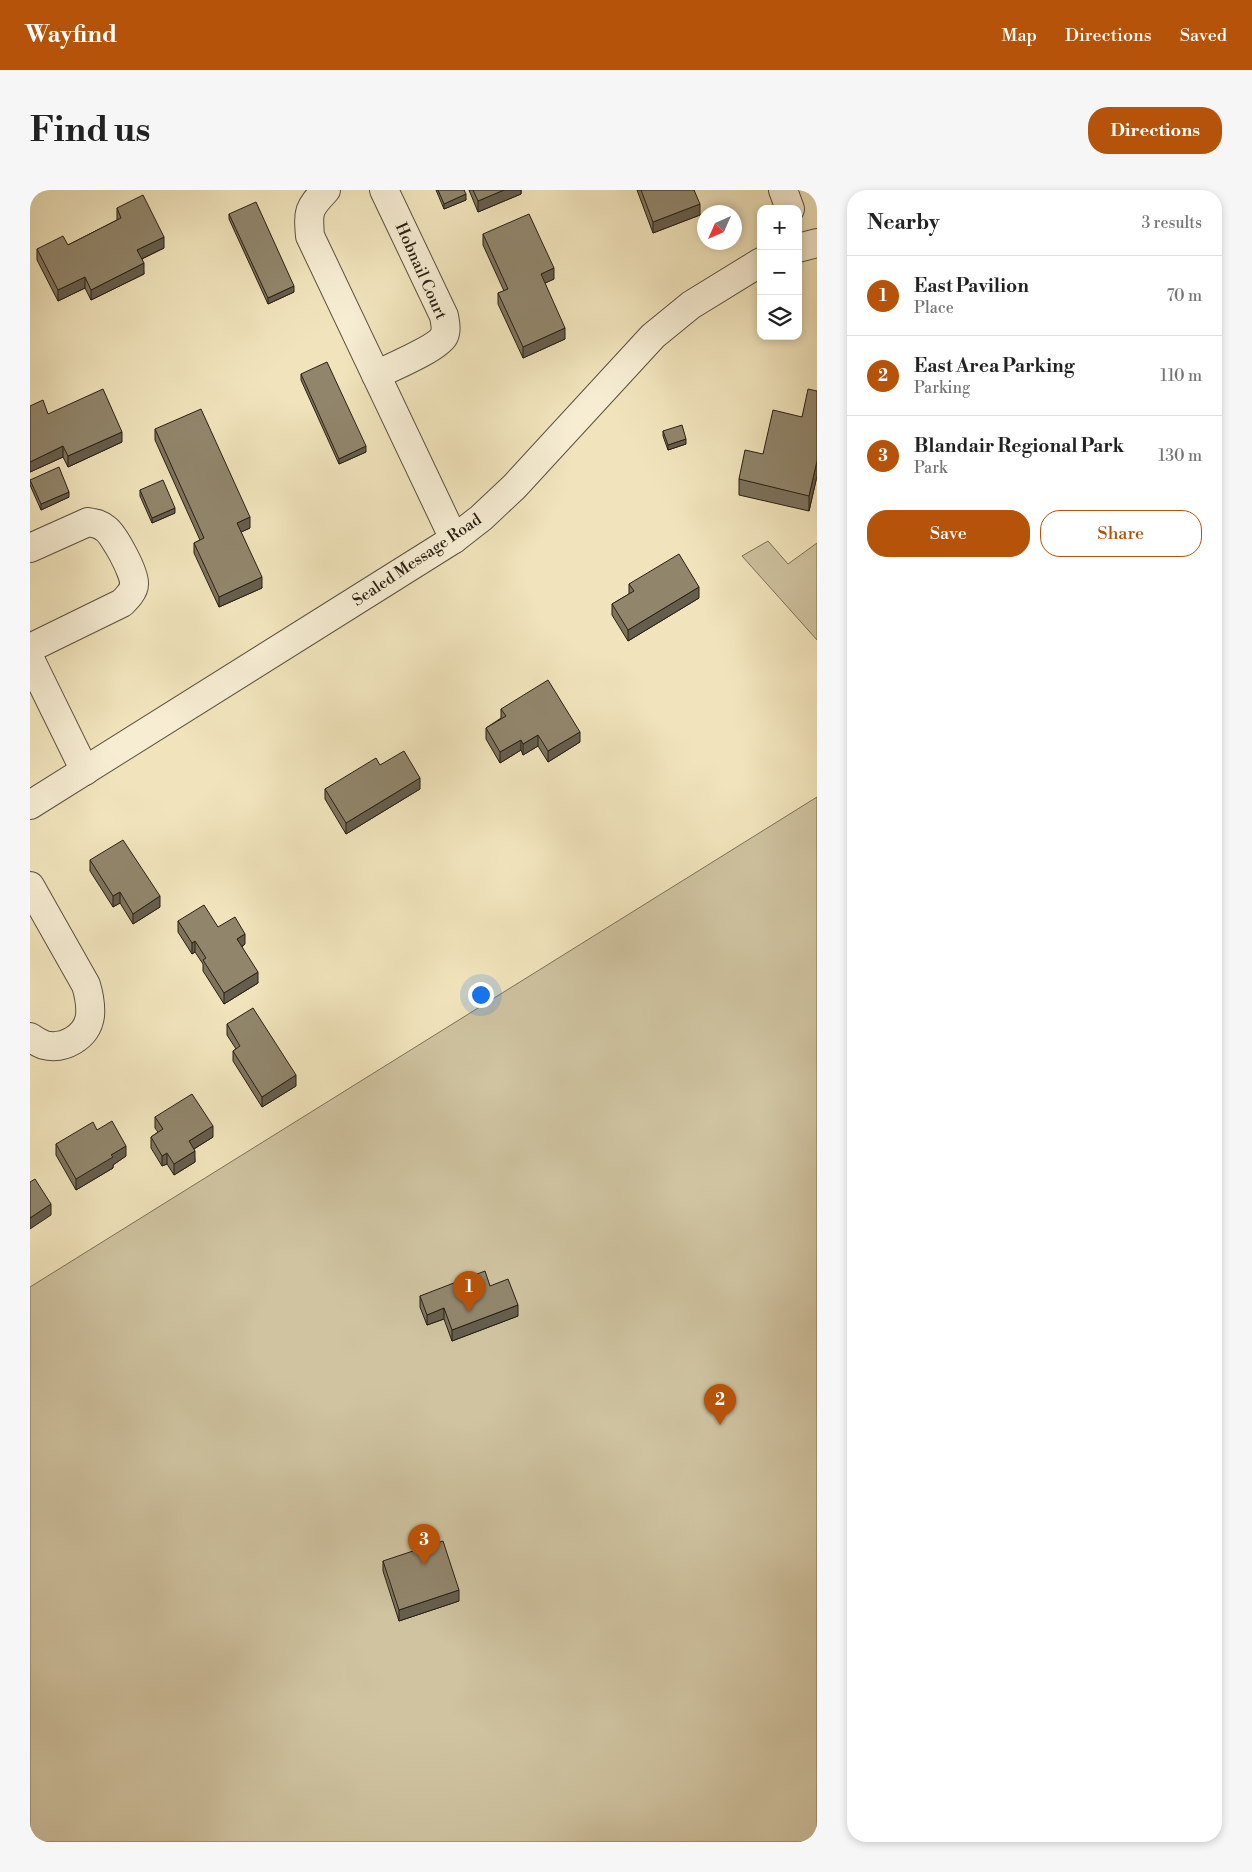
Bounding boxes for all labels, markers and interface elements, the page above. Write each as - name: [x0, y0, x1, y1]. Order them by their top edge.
- text: Wayfind: [25, 20, 117, 50]
- text: Map: [1001, 24, 1037, 47]
- text: Directions: [1065, 24, 1152, 47]
- text: Saved: [1180, 24, 1227, 47]
- button: Directions: [1088, 107, 1222, 154]
- text: Find us: [30, 109, 150, 152]
- north arrow: [697, 205, 742, 250]
- map controls: [757, 205, 802, 340]
- button: +: [757, 205, 802, 250]
- text: Nearby: [867, 210, 940, 236]
- text: 3 results: [1141, 213, 1202, 233]
- street label: Hobnail Court: [391, 219, 451, 323]
- button: −: [757, 250, 802, 295]
- text: East Pavilion: [914, 274, 1029, 298]
- text: 1: [879, 286, 887, 306]
- text: 70 m: [1166, 286, 1202, 306]
- button: layers: [757, 295, 802, 340]
- text: Place: [914, 298, 954, 318]
- text: East Area Parking: [914, 354, 1074, 378]
- text: 2: [878, 366, 888, 386]
- text: 110 m: [1160, 366, 1202, 386]
- text: Parking: [914, 378, 970, 398]
- text: Blandair Regional Park: [914, 434, 1124, 458]
- text: 3: [878, 446, 888, 466]
- text: 130 m: [1158, 446, 1202, 466]
- text: Park: [914, 458, 947, 478]
- street label: Sealed Message Road: [349, 509, 485, 611]
- button: Save: [867, 510, 1030, 557]
- button: Share: [1040, 510, 1202, 557]
- your location: [468, 982, 494, 1008]
- pin: 1: [453, 1271, 485, 1312]
- pin: 2: [704, 1384, 736, 1425]
- pin: 3: [408, 1524, 440, 1565]

